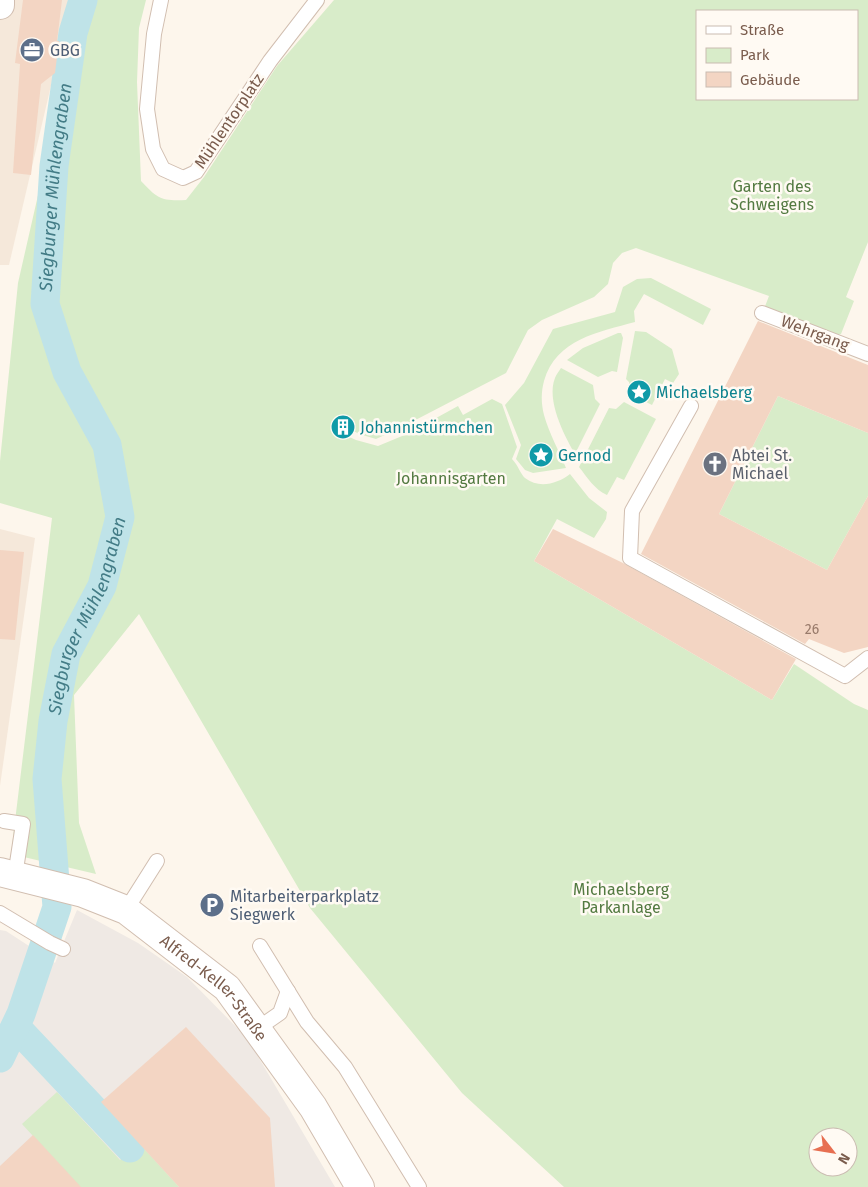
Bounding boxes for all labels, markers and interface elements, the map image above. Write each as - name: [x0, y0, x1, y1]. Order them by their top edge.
- legend: [696, 10, 858, 100]
- text: Straße: [740, 21, 784, 39]
- office icon: GBG: [19, 37, 45, 63]
- place label: GBG: [50, 41, 80, 60]
- text: Park: [740, 46, 770, 64]
- street label: Mühlentorplatz: [190, 70, 268, 172]
- text: Gebäude: [740, 71, 800, 89]
- water label: Siegburger Mühlengraben: [35, 81, 77, 293]
- park label: Garten des Schweigens: [730, 177, 814, 214]
- street label: Wehrgang: [778, 311, 852, 355]
- place icon: Michaelsberg: [626, 379, 652, 405]
- place label: Michaelsberg: [656, 383, 753, 402]
- building icon: Johannistürmchen: [330, 414, 356, 440]
- place label: Johannistürmchen: [360, 418, 493, 437]
- place icon: Gernod: [528, 442, 554, 468]
- place label: Gernod: [558, 446, 611, 465]
- place label: Abtei St. Michael: [732, 446, 792, 483]
- church icon: Abtei St. Michael: [702, 451, 728, 477]
- park label: Johannisgarten: [396, 469, 506, 488]
- water label: Siegburger Mühlengraben: [43, 514, 131, 717]
- house number: 26: [805, 621, 819, 638]
- park label: Michaelsberg Parkanlage: [573, 880, 670, 917]
- place label: Mitarbeiterparkplatz Siegwerk: [230, 887, 379, 924]
- parking icon: Mitarbeiterparkplatz Siegwerk: [199, 892, 225, 918]
- street label: Alfred-Keller-Straße: [157, 931, 271, 1044]
- north arrow: [808, 1127, 858, 1177]
- text: N: [834, 1150, 853, 1167]

